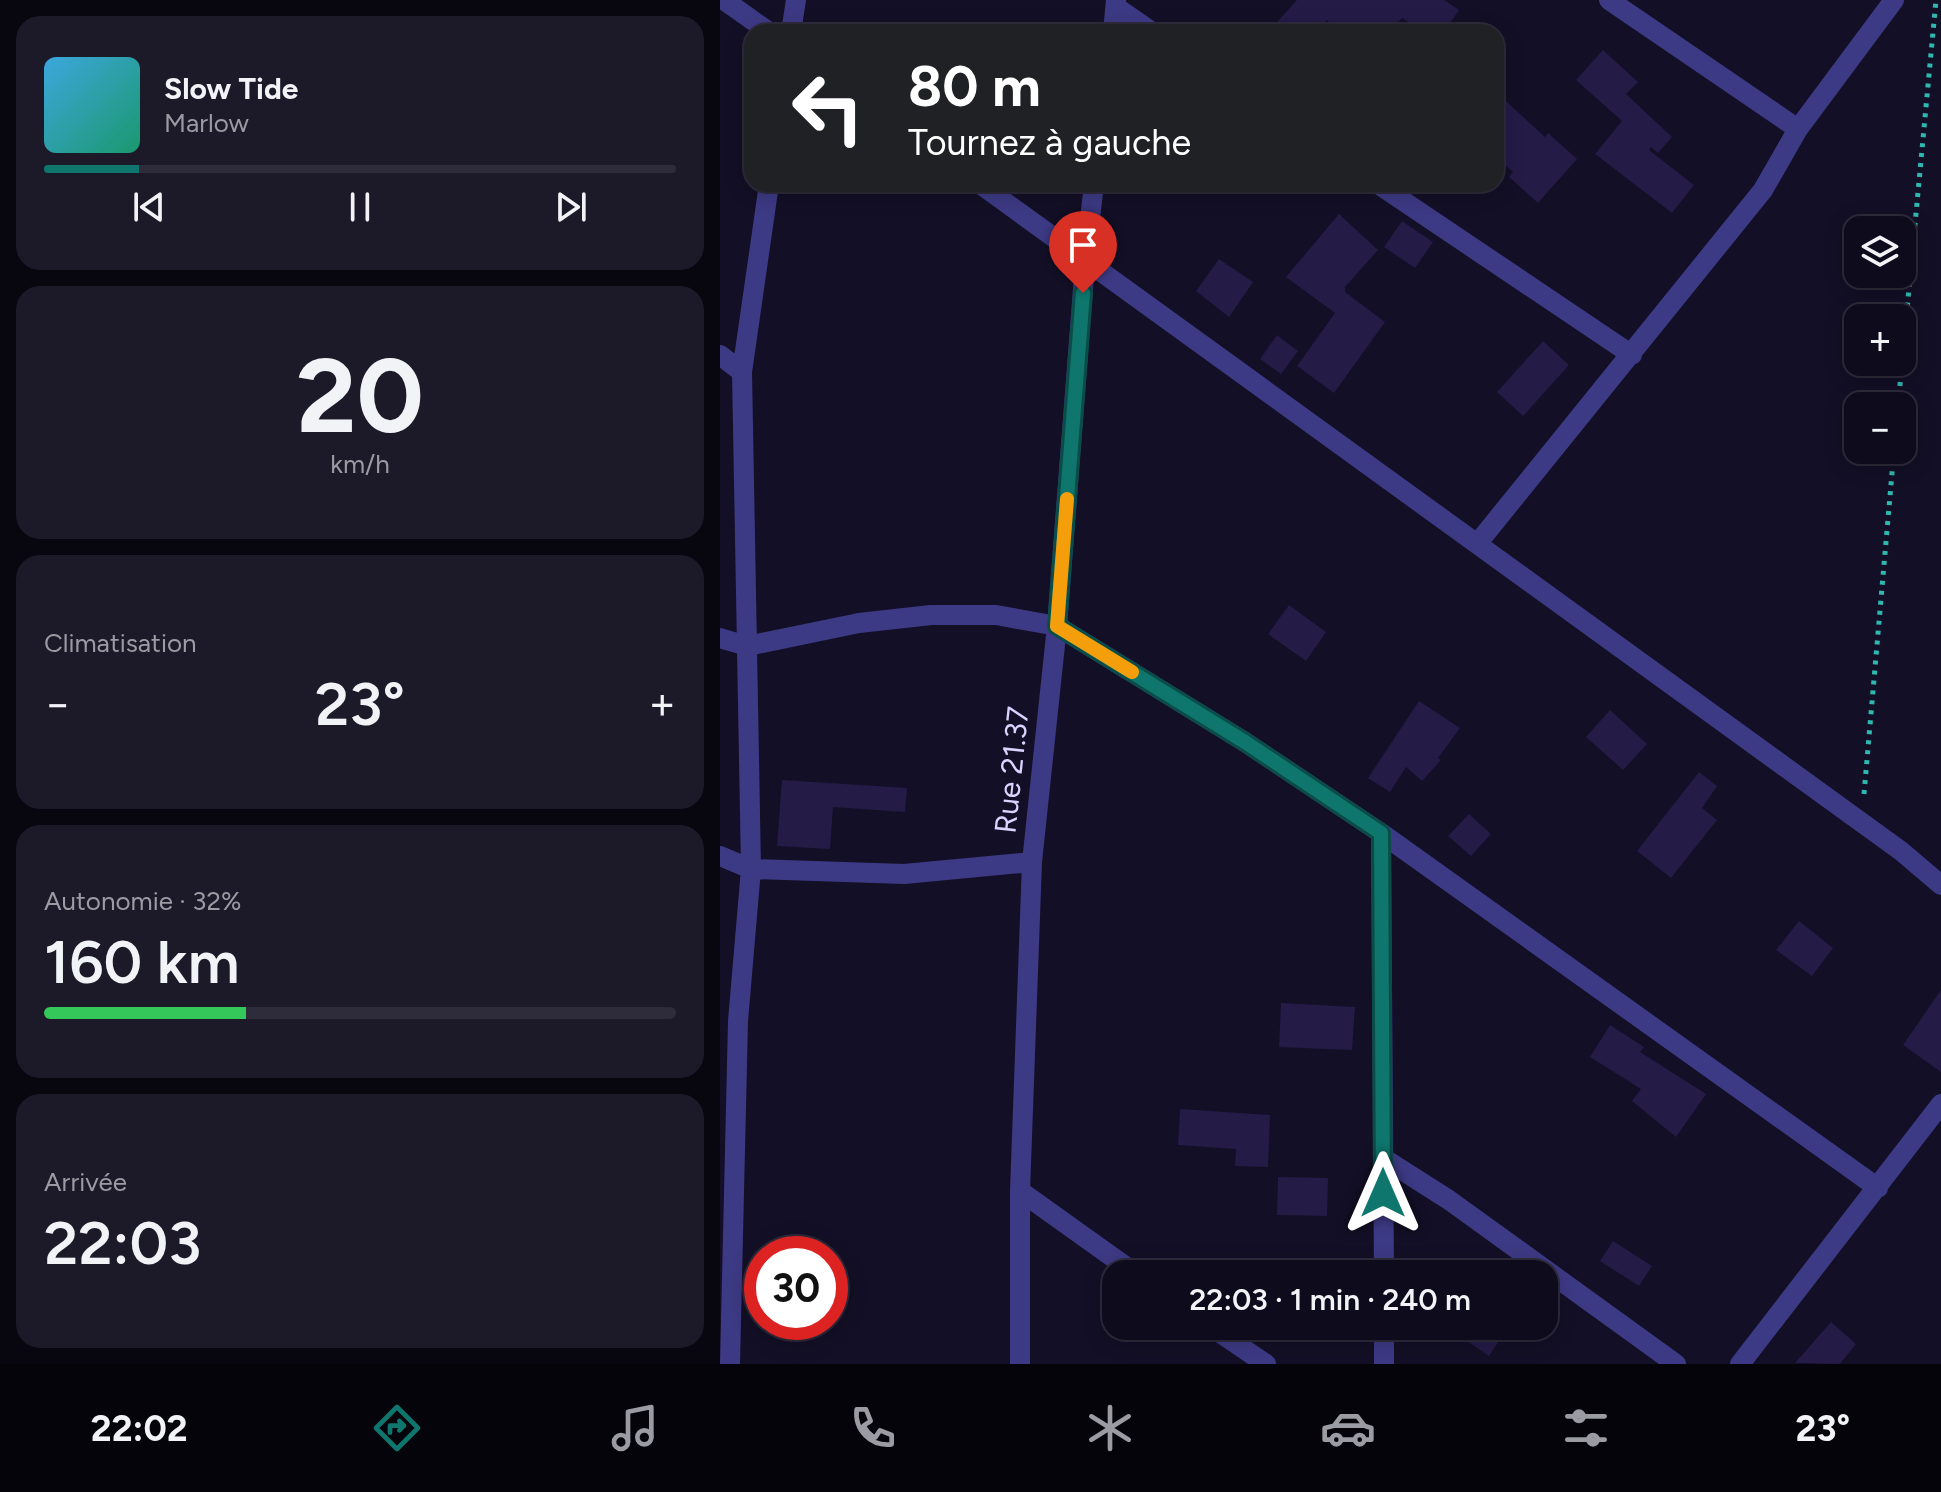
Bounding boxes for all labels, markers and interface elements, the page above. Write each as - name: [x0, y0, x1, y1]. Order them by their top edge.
- text: 80 m: [908, 53, 1041, 120]
- icon: left: [776, 56, 880, 160]
- text: Slow Tide: [164, 70, 298, 107]
- text: Marlow: [164, 107, 249, 139]
- text: Tournez à gauche: [908, 121, 1191, 164]
- icon: previous: [127, 185, 171, 229]
- icon: pause: [338, 185, 382, 229]
- icon: next: [549, 185, 593, 229]
- pin: [1049, 211, 1117, 293]
- map controls: [1844, 216, 1916, 464]
- button: layers: [1844, 216, 1916, 288]
- icon: arrive: [1061, 223, 1105, 267]
- button: +: [1844, 304, 1916, 376]
- text: 20: [296, 333, 424, 458]
- button: −: [1844, 392, 1916, 464]
- text: km/h: [330, 448, 390, 480]
- text: Climatisation: [44, 627, 197, 659]
- text: 23°: [315, 668, 405, 740]
- text: −: [44, 677, 71, 730]
- text: +: [649, 677, 676, 730]
- street label: Rue 21.37: [986, 705, 1037, 835]
- text: Autonomie · 32%: [44, 885, 241, 917]
- text: 160 km: [44, 926, 240, 998]
- position arrow: [1341, 1151, 1425, 1235]
- text: Arrivée: [44, 1166, 127, 1198]
- text: 22:03: [44, 1207, 201, 1279]
- speed limit sign: 30: [744, 1236, 848, 1340]
- text: 22:03 · 1 min · 240 m: [1189, 1281, 1471, 1318]
- icon: directions: [369, 1400, 425, 1456]
- icon: music: [607, 1400, 663, 1456]
- icon: phone: [845, 1400, 901, 1456]
- icon: climate: [1082, 1400, 1138, 1456]
- icon: car: [1320, 1400, 1376, 1456]
- icon: filters: [1558, 1400, 1614, 1456]
- text: 22:02: [91, 1407, 188, 1450]
- text: 23°: [1796, 1407, 1850, 1450]

